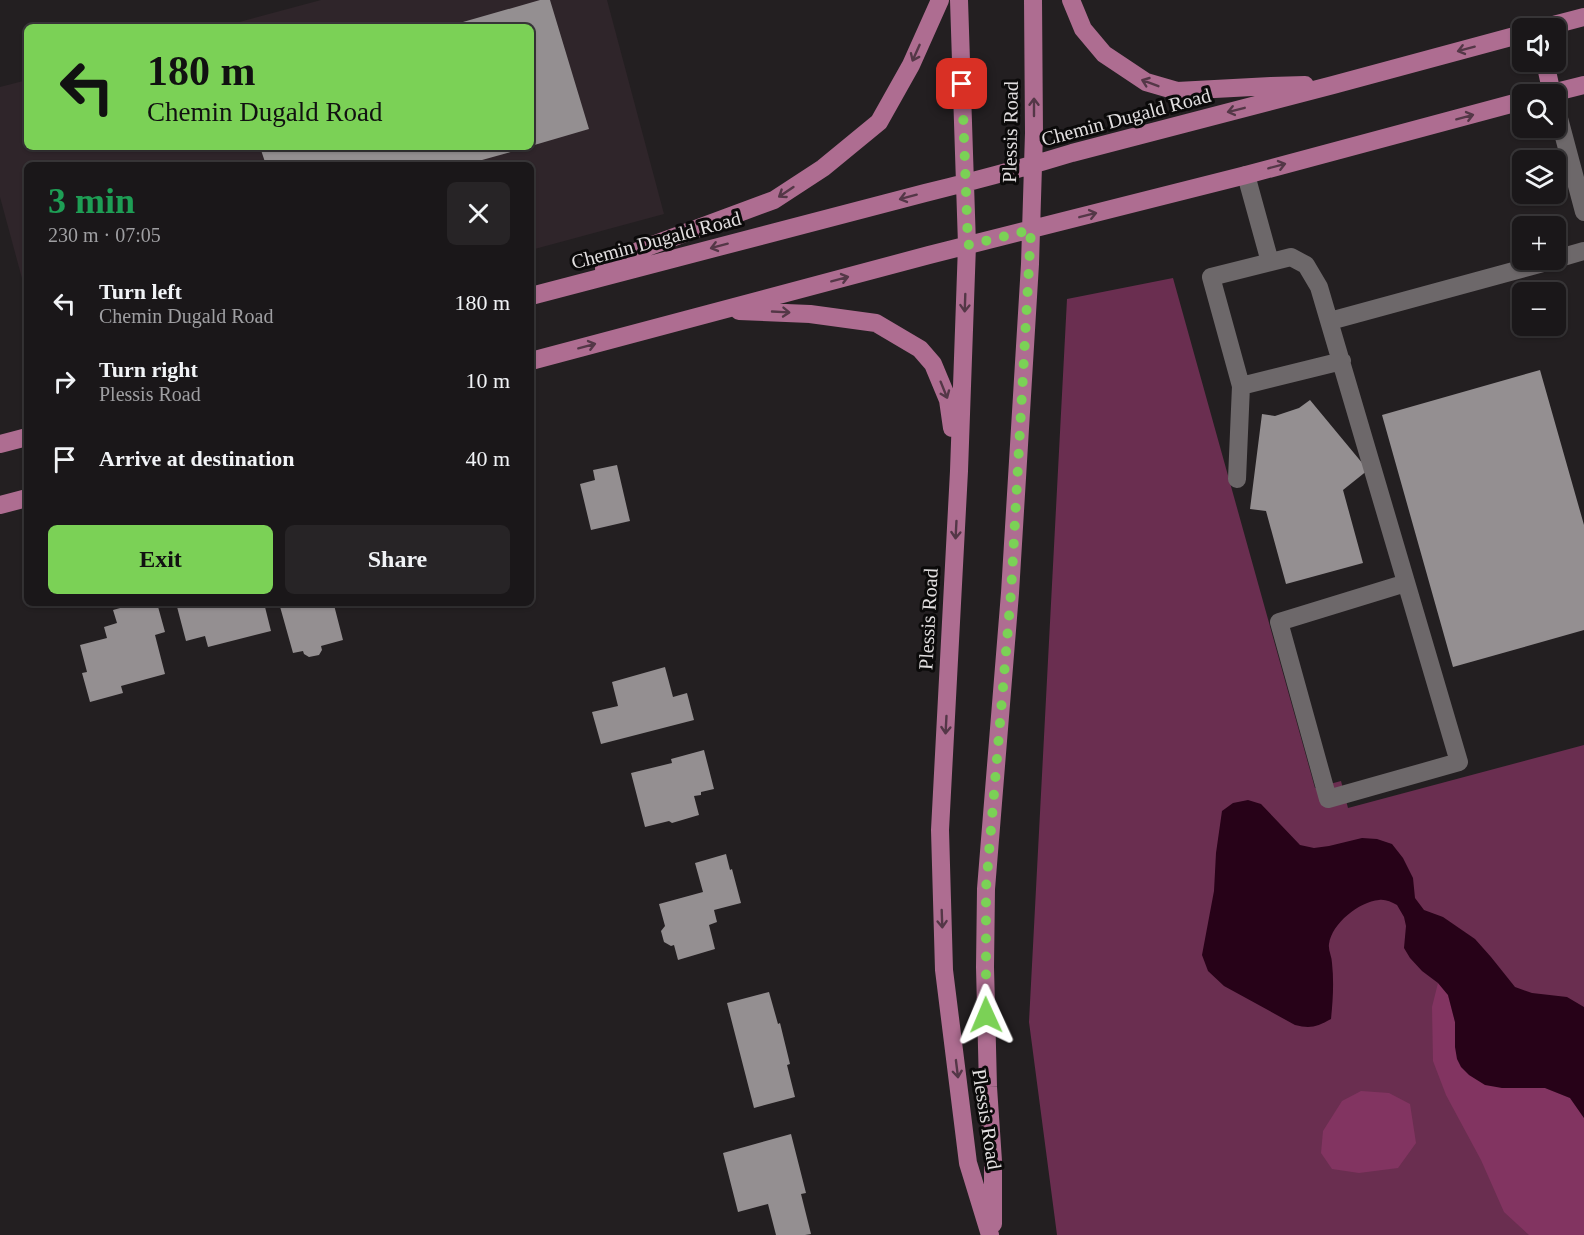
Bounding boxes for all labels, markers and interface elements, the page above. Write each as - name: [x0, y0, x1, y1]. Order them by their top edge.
- map controls: [1512, 18, 1566, 336]
- button: sound: [1512, 18, 1566, 72]
- one-way arrow: [910, 44, 922, 62]
- one-way arrow: [1457, 44, 1476, 55]
- icon: left: [48, 48, 126, 126]
- text: 180 m: [147, 48, 256, 94]
- pin: [936, 58, 987, 109]
- icon: arrive: [945, 67, 978, 100]
- one-way arrow: [1142, 76, 1160, 87]
- street label: Plessis Road: [998, 81, 1022, 183]
- street label: Chemin Dugald Road: [1039, 84, 1213, 151]
- button: search: [1512, 84, 1566, 138]
- text: Chemin Dugald Road: [147, 97, 382, 127]
- one-way arrow: [1028, 97, 1040, 117]
- one-way arrow: [1227, 105, 1246, 117]
- one-way arrow: [1455, 110, 1474, 122]
- button: layers: [1512, 150, 1566, 204]
- one-way arrow: [1267, 160, 1286, 172]
- text: 3 min: [48, 181, 135, 221]
- button: close: [447, 182, 510, 245]
- one-way arrow: [778, 187, 795, 199]
- one-way arrow: [899, 192, 918, 203]
- street label: Chemin Dugald Road: [569, 207, 743, 274]
- one-way arrow: [1078, 209, 1097, 220]
- button: +: [1512, 216, 1566, 270]
- text: 230 m · 07:05: [48, 224, 161, 246]
- one-way arrow: [710, 241, 729, 253]
- one-way arrow: [830, 272, 849, 284]
- text: Turn left: [99, 279, 182, 304]
- button: −: [1512, 282, 1566, 336]
- icon: left: [48, 287, 81, 320]
- text: 180 m: [454, 290, 510, 315]
- one-way arrow: [959, 293, 970, 313]
- text: Chemin Dugald Road: [99, 305, 273, 327]
- one-way arrow: [770, 307, 790, 318]
- one-way arrow: [578, 340, 597, 351]
- text: Turn right: [99, 357, 198, 382]
- icon: right: [48, 365, 81, 398]
- text: 10 m: [465, 368, 510, 393]
- one-way arrow: [939, 380, 950, 399]
- text: Plessis Road: [99, 383, 201, 405]
- icon: arrive: [48, 443, 81, 476]
- text: Arrive at destination: [99, 446, 295, 471]
- text: 40 m: [465, 446, 510, 471]
- one-way arrow: [950, 519, 961, 539]
- button: Exit: [48, 525, 273, 594]
- button: Share: [285, 525, 510, 594]
- street label: Plessis Road: [914, 568, 942, 670]
- one-way arrow: [940, 714, 951, 734]
- one-way arrow: [937, 909, 948, 929]
- position arrow: [954, 983, 1018, 1047]
- one-way arrow: [951, 1059, 962, 1079]
- street label: Plessis Road: [968, 1067, 1006, 1171]

